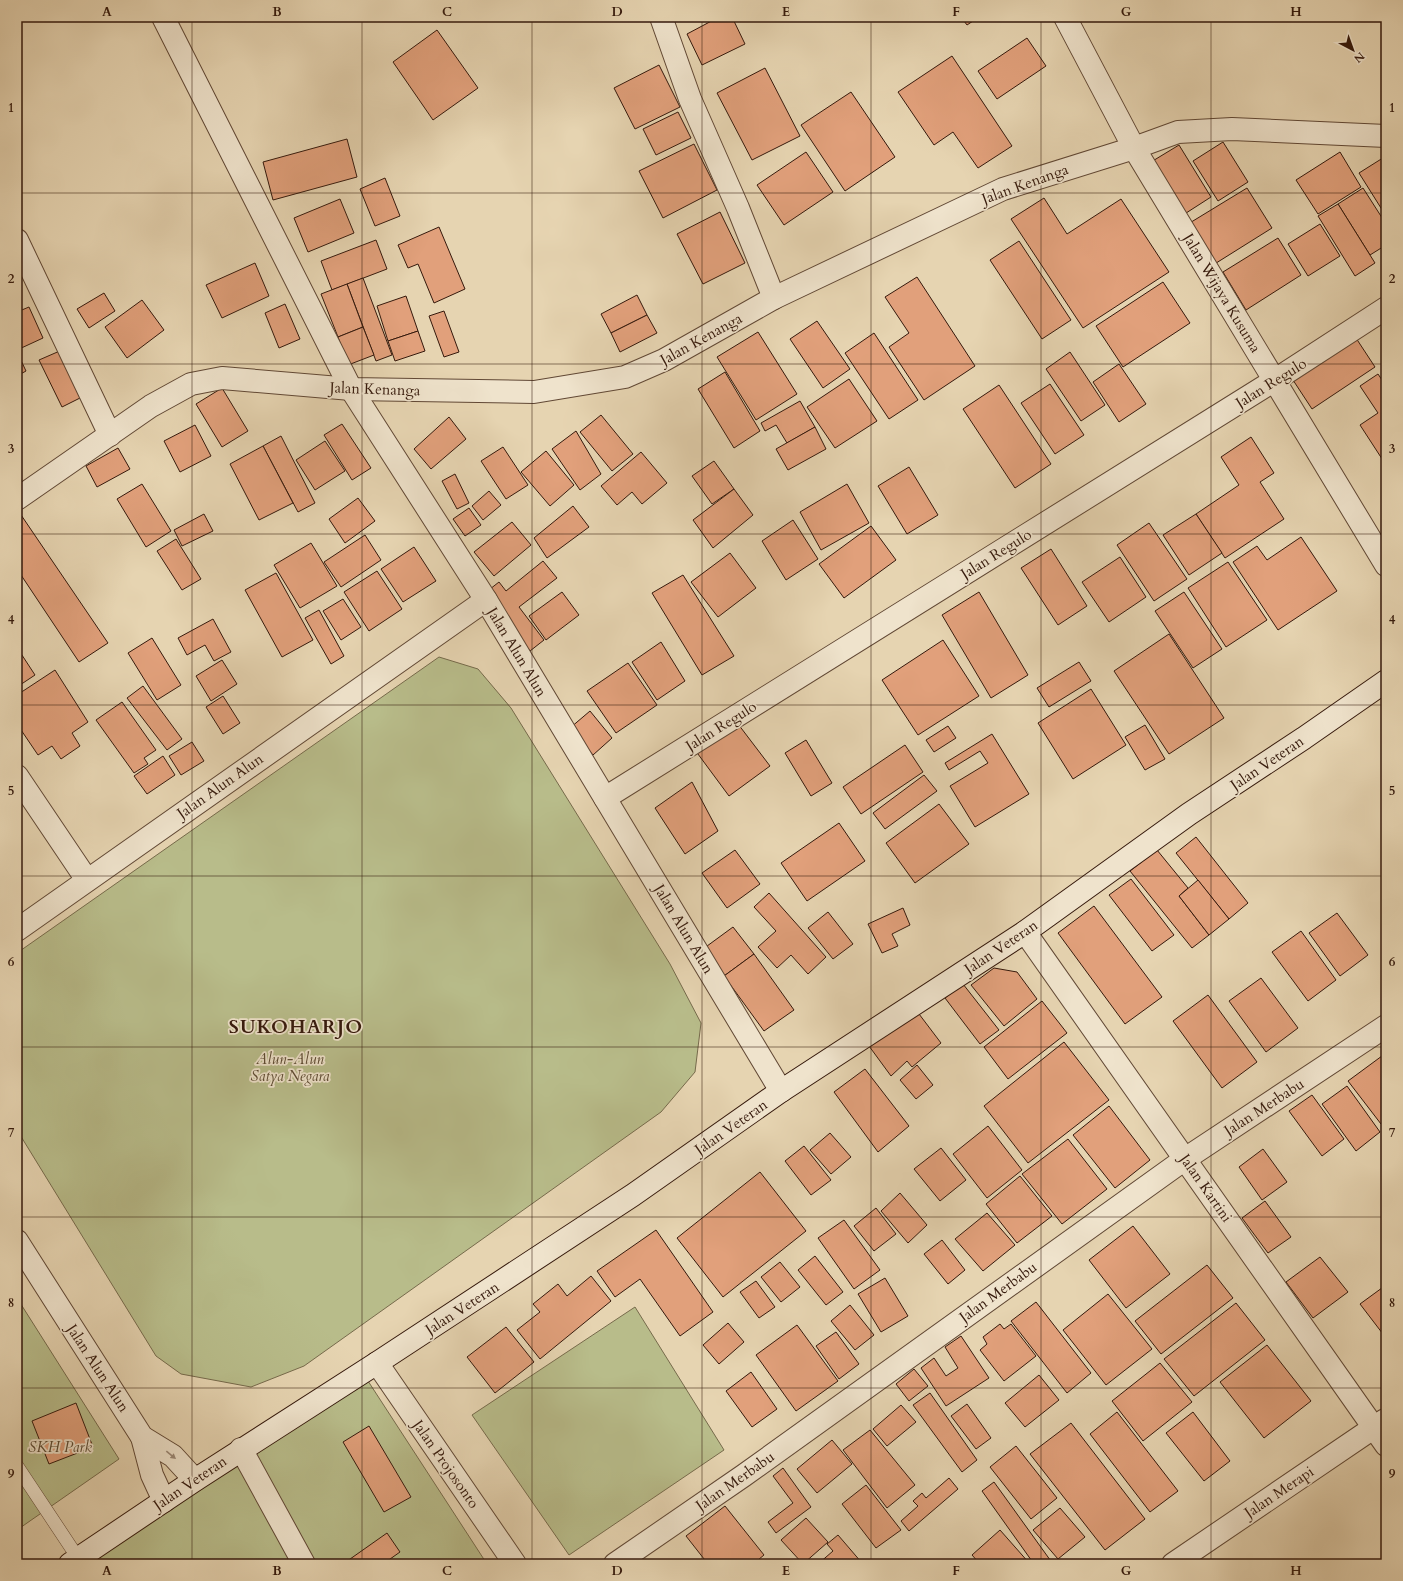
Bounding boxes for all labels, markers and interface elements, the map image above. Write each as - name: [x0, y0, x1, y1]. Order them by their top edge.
- text: A: [102, 3, 112, 21]
- text: B: [272, 3, 282, 21]
- text: C: [442, 3, 452, 21]
- text: D: [611, 3, 623, 21]
- text: E: [782, 3, 790, 21]
- text: F: [952, 3, 960, 21]
- text: G: [1121, 3, 1132, 21]
- text: H: [1290, 3, 1302, 21]
- north arrow: [1333, 30, 1373, 70]
- text: N: [1350, 48, 1368, 66]
- text: 1: [8, 99, 14, 117]
- text: 1: [1389, 99, 1395, 117]
- street label: Jalan Kenanga: [977, 159, 1072, 210]
- street label: Jalan Wijaya Kusuma: [1177, 228, 1266, 357]
- text: 2: [8, 270, 15, 288]
- text: 2: [1389, 270, 1396, 288]
- street label: Jalan Kenanga: [655, 308, 746, 371]
- street label: Jalan Regulo: [1230, 353, 1310, 414]
- street label: Jalan Kenanga: [327, 377, 421, 401]
- text: 3: [8, 440, 15, 458]
- text: 3: [1389, 440, 1396, 458]
- street label: Jalan Regulo: [955, 524, 1035, 585]
- street label: Jalan Alun Alun: [481, 602, 552, 701]
- text: 4: [8, 611, 15, 629]
- text: 4: [1389, 611, 1396, 629]
- street label: Jalan Regulo: [680, 696, 760, 757]
- street label: Jalan Veteran: [1225, 731, 1308, 796]
- street label: Jalan Alun Alun: [171, 749, 267, 824]
- text: 5: [8, 782, 14, 800]
- text: 5: [1389, 782, 1395, 800]
- street label: Jalan Alun Alun: [648, 879, 719, 978]
- street label: Jalan Veteran: [959, 915, 1042, 980]
- text: 6: [8, 953, 15, 971]
- text: 6: [1389, 953, 1396, 971]
- district label: SUKOHARJO: [229, 1014, 363, 1040]
- park label: Alun-Alun Satya Negara: [251, 1049, 330, 1086]
- street label: Jalan Merbabu: [1218, 1074, 1308, 1141]
- street label: Jalan Veteran: [689, 1094, 772, 1161]
- text: 7: [8, 1124, 15, 1142]
- text: 7: [1389, 1124, 1396, 1142]
- street label: Jalan Kartini: [1174, 1148, 1237, 1226]
- street label: Jalan Merbabu: [953, 1257, 1041, 1328]
- street label: Jalan Veteran: [420, 1276, 503, 1340]
- text: 8: [8, 1294, 14, 1312]
- text: 8: [1389, 1294, 1395, 1312]
- street label: Jalan Alun Alun: [61, 1319, 134, 1416]
- street label: Jalan Projosonto: [407, 1414, 484, 1512]
- park label: SKH Park: [28, 1437, 92, 1457]
- street label: Jalan Merbabu: [690, 1447, 778, 1517]
- street label: Jalan Veteran: [148, 1451, 231, 1516]
- one-way arrow: [166, 1451, 176, 1460]
- street label: Jalan Merapi: [1239, 1461, 1318, 1524]
- text: 9: [8, 1465, 15, 1483]
- text: 9: [1389, 1465, 1396, 1483]
- text: A: [102, 1562, 112, 1580]
- text: B: [272, 1562, 282, 1580]
- text: C: [442, 1562, 452, 1580]
- text: D: [611, 1562, 623, 1580]
- text: E: [782, 1562, 790, 1580]
- text: F: [952, 1562, 960, 1580]
- text: G: [1121, 1562, 1132, 1580]
- text: H: [1290, 1562, 1302, 1580]

